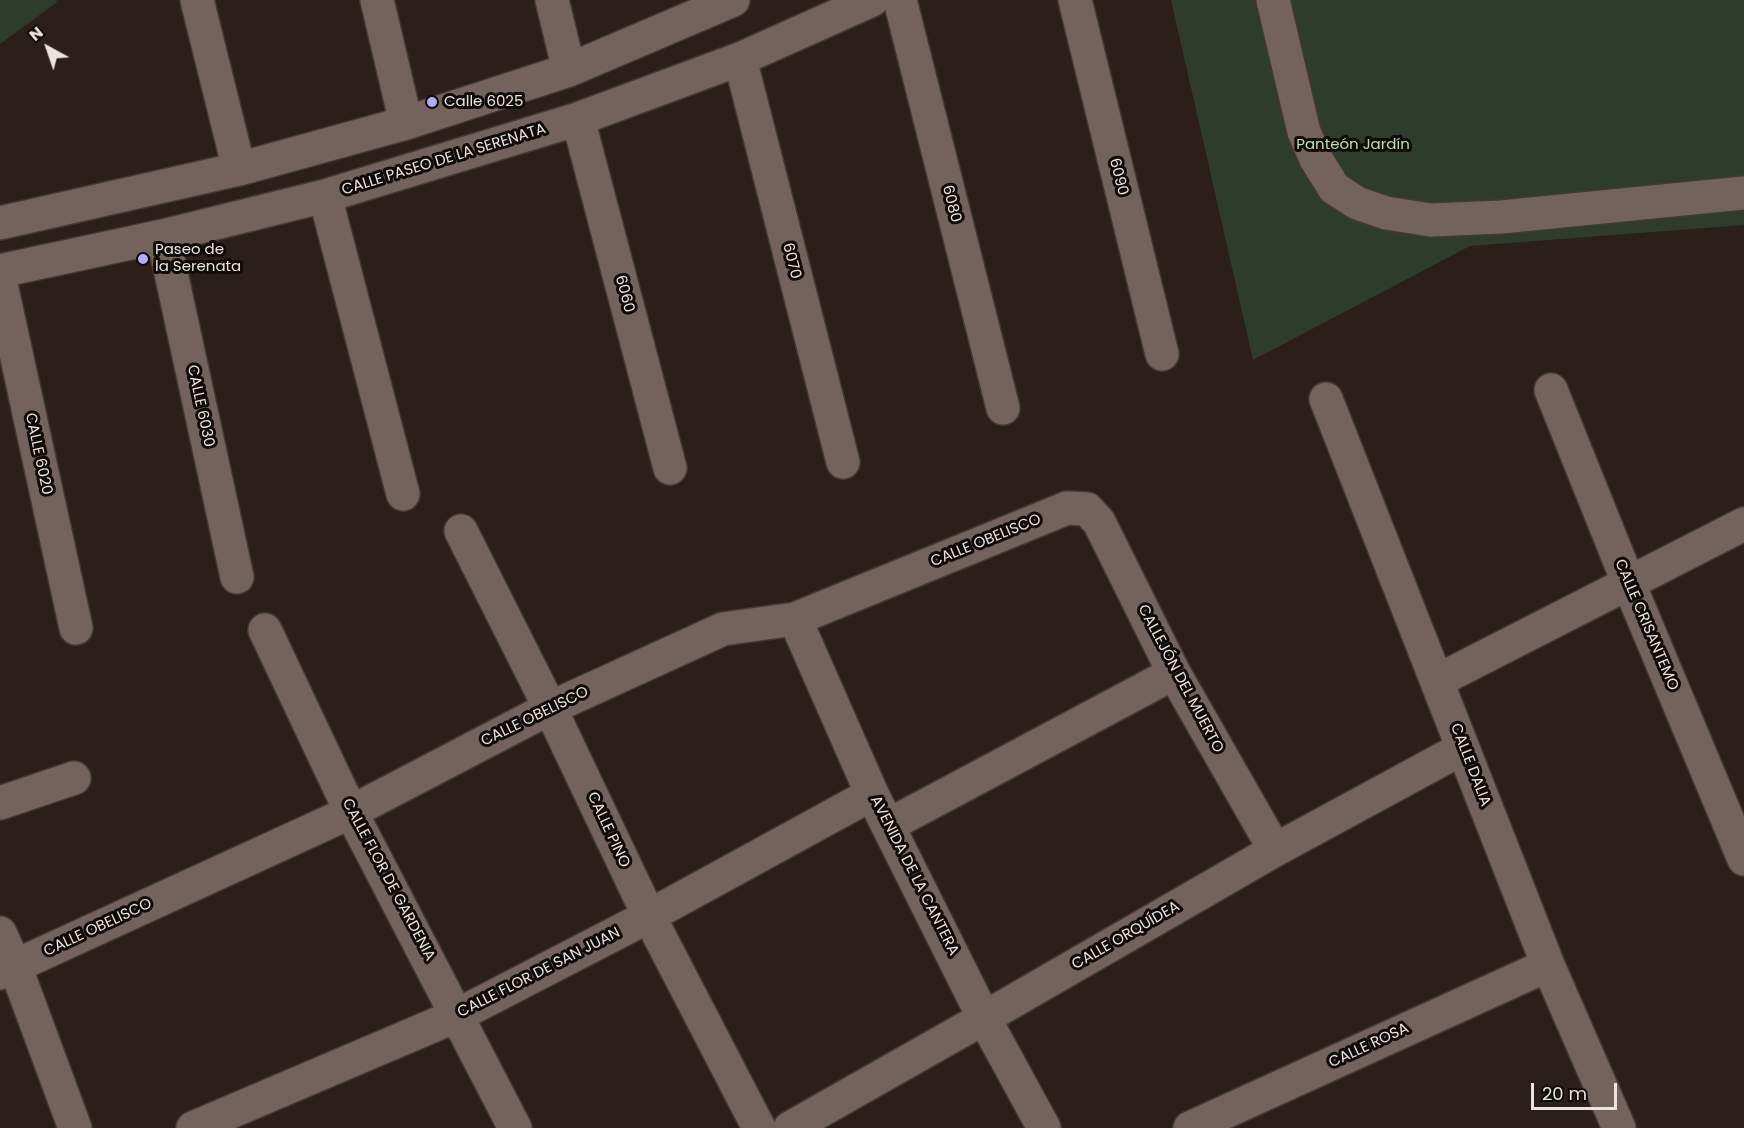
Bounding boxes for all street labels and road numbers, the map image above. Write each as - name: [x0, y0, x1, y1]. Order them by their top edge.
- street label: CALLE PASEO DE LA SERENATA: [340, 120, 548, 200]
- street label: 6090: [1105, 156, 1131, 198]
- street label: 6080: [938, 183, 964, 225]
- street label: 6070: [778, 241, 804, 281]
- street label: 6060: [610, 273, 638, 315]
- street label: CALLE 6030: [183, 363, 217, 449]
- street label: CALLE 6020: [21, 411, 55, 497]
- street label: CALLE OBELISCO: [928, 511, 1044, 571]
- street label: CALLE CRISANTEMO: [1610, 557, 1682, 693]
- street label: CALLEJÓN DEL MUERTO: [1133, 602, 1227, 756]
- street label: CALLE OBELISCO: [478, 683, 592, 751]
- street label: CALLE DALIA: [1446, 721, 1494, 809]
- street label: CALLE PINO: [583, 789, 633, 871]
- street label: AVENIDA DE LA CANTERA: [866, 793, 962, 959]
- street label: CALLE FLOR DE GARDENIA: [338, 796, 438, 964]
- street label: CALLE OBELISCO: [41, 895, 155, 961]
- street label: CALLE ORQUÍDEA: [1069, 898, 1183, 974]
- street label: CALLE FLOR DE SAN JUAN: [455, 924, 623, 1022]
- street label: CALLE ROSA: [1326, 1020, 1412, 1072]

